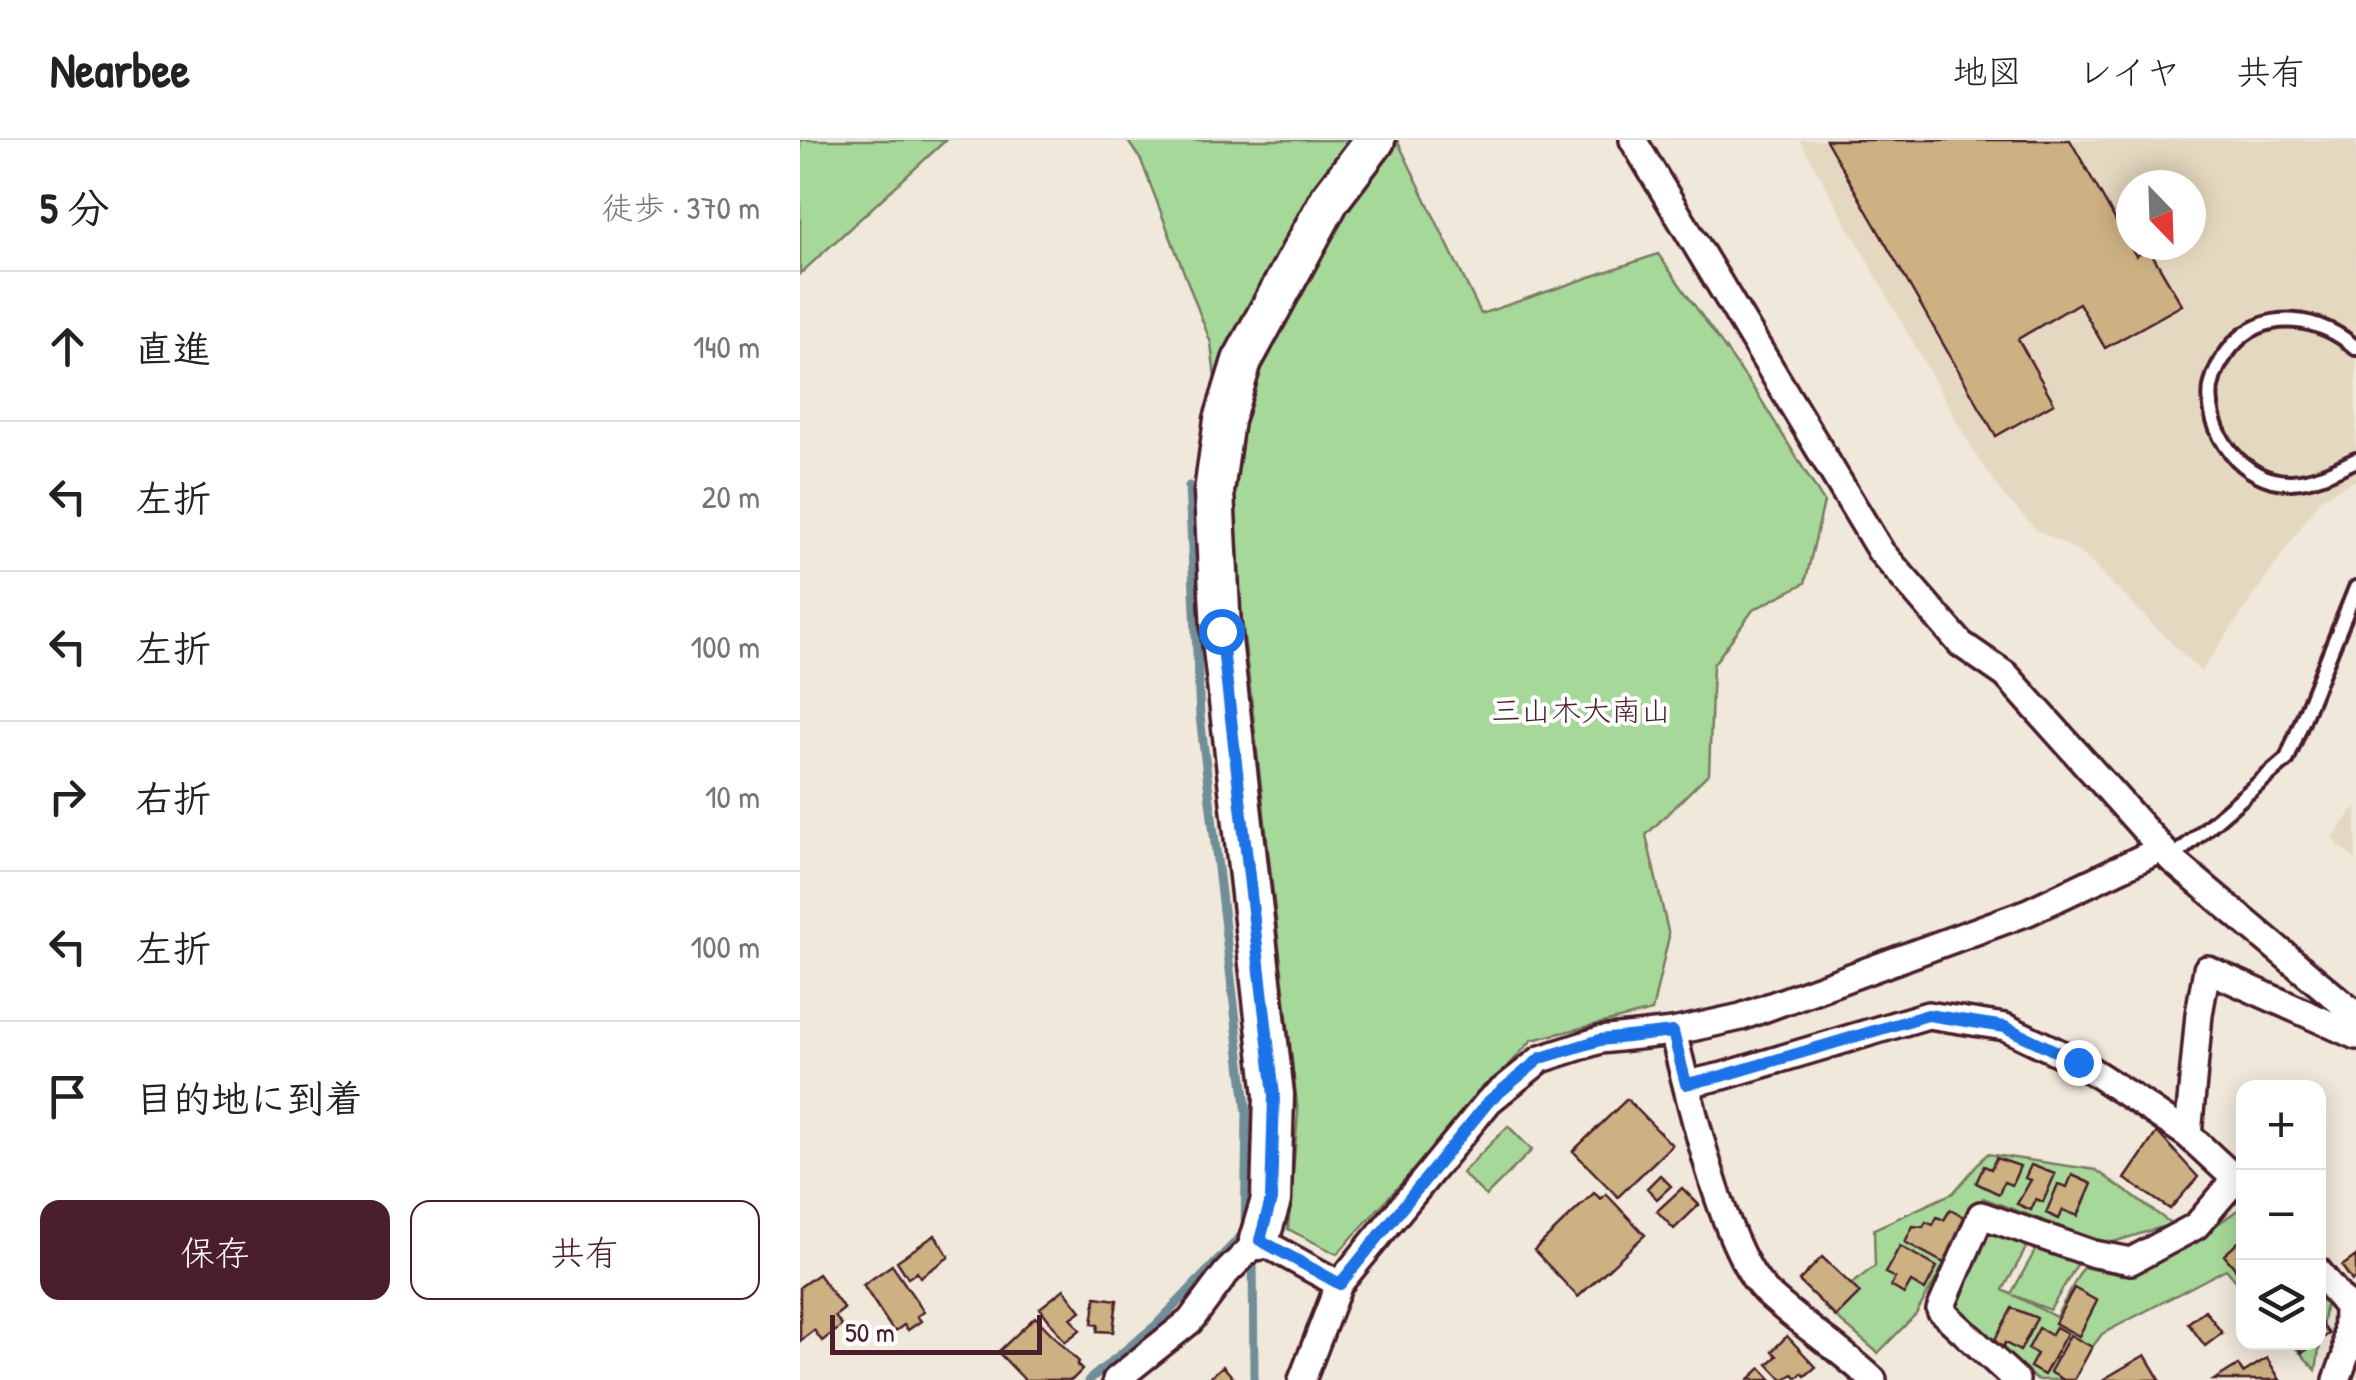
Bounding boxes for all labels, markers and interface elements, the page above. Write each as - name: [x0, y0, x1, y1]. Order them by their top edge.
- text: Nearbee: [50, 37, 190, 102]
- text: 地図: [1952, 48, 2022, 95]
- text: レイヤ: [2077, 48, 2181, 95]
- text: 共有: [2236, 48, 2306, 95]
- north arrow: [2116, 170, 2206, 260]
- text: 5 分: [40, 179, 109, 236]
- text: 徒歩 · 370 m: [601, 186, 760, 229]
- icon: ahead: [40, 319, 95, 374]
- text: 直進: [135, 322, 211, 374]
- text: 140 m: [693, 325, 760, 368]
- icon: left: [40, 469, 95, 524]
- text: 左折: [135, 472, 211, 524]
- text: 20 m: [702, 475, 760, 518]
- route start: [1199, 609, 1245, 655]
- icon: left: [40, 619, 95, 674]
- text: 左折: [135, 622, 211, 674]
- text: 100 m: [691, 625, 760, 668]
- district label: 三山木大南山: [1491, 690, 1671, 730]
- icon: right: [40, 769, 95, 824]
- text: 右折: [135, 772, 211, 824]
- text: 10 m: [705, 775, 760, 818]
- icon: left: [40, 919, 95, 974]
- text: 左折: [135, 922, 211, 974]
- text: 100 m: [691, 925, 760, 968]
- route end: [2056, 1040, 2102, 1086]
- icon: arrive: [40, 1069, 95, 1124]
- text: 目的地に到着: [135, 1072, 363, 1124]
- map controls: [2236, 1080, 2326, 1350]
- button: +: [2236, 1080, 2326, 1170]
- button: −: [2236, 1170, 2326, 1260]
- button: 保存: [40, 1200, 390, 1300]
- button: 共有: [410, 1200, 760, 1300]
- button: layers: [2236, 1260, 2326, 1350]
- scale bar: [830, 1310, 1042, 1354]
- text: 50 m: [845, 1313, 895, 1351]

